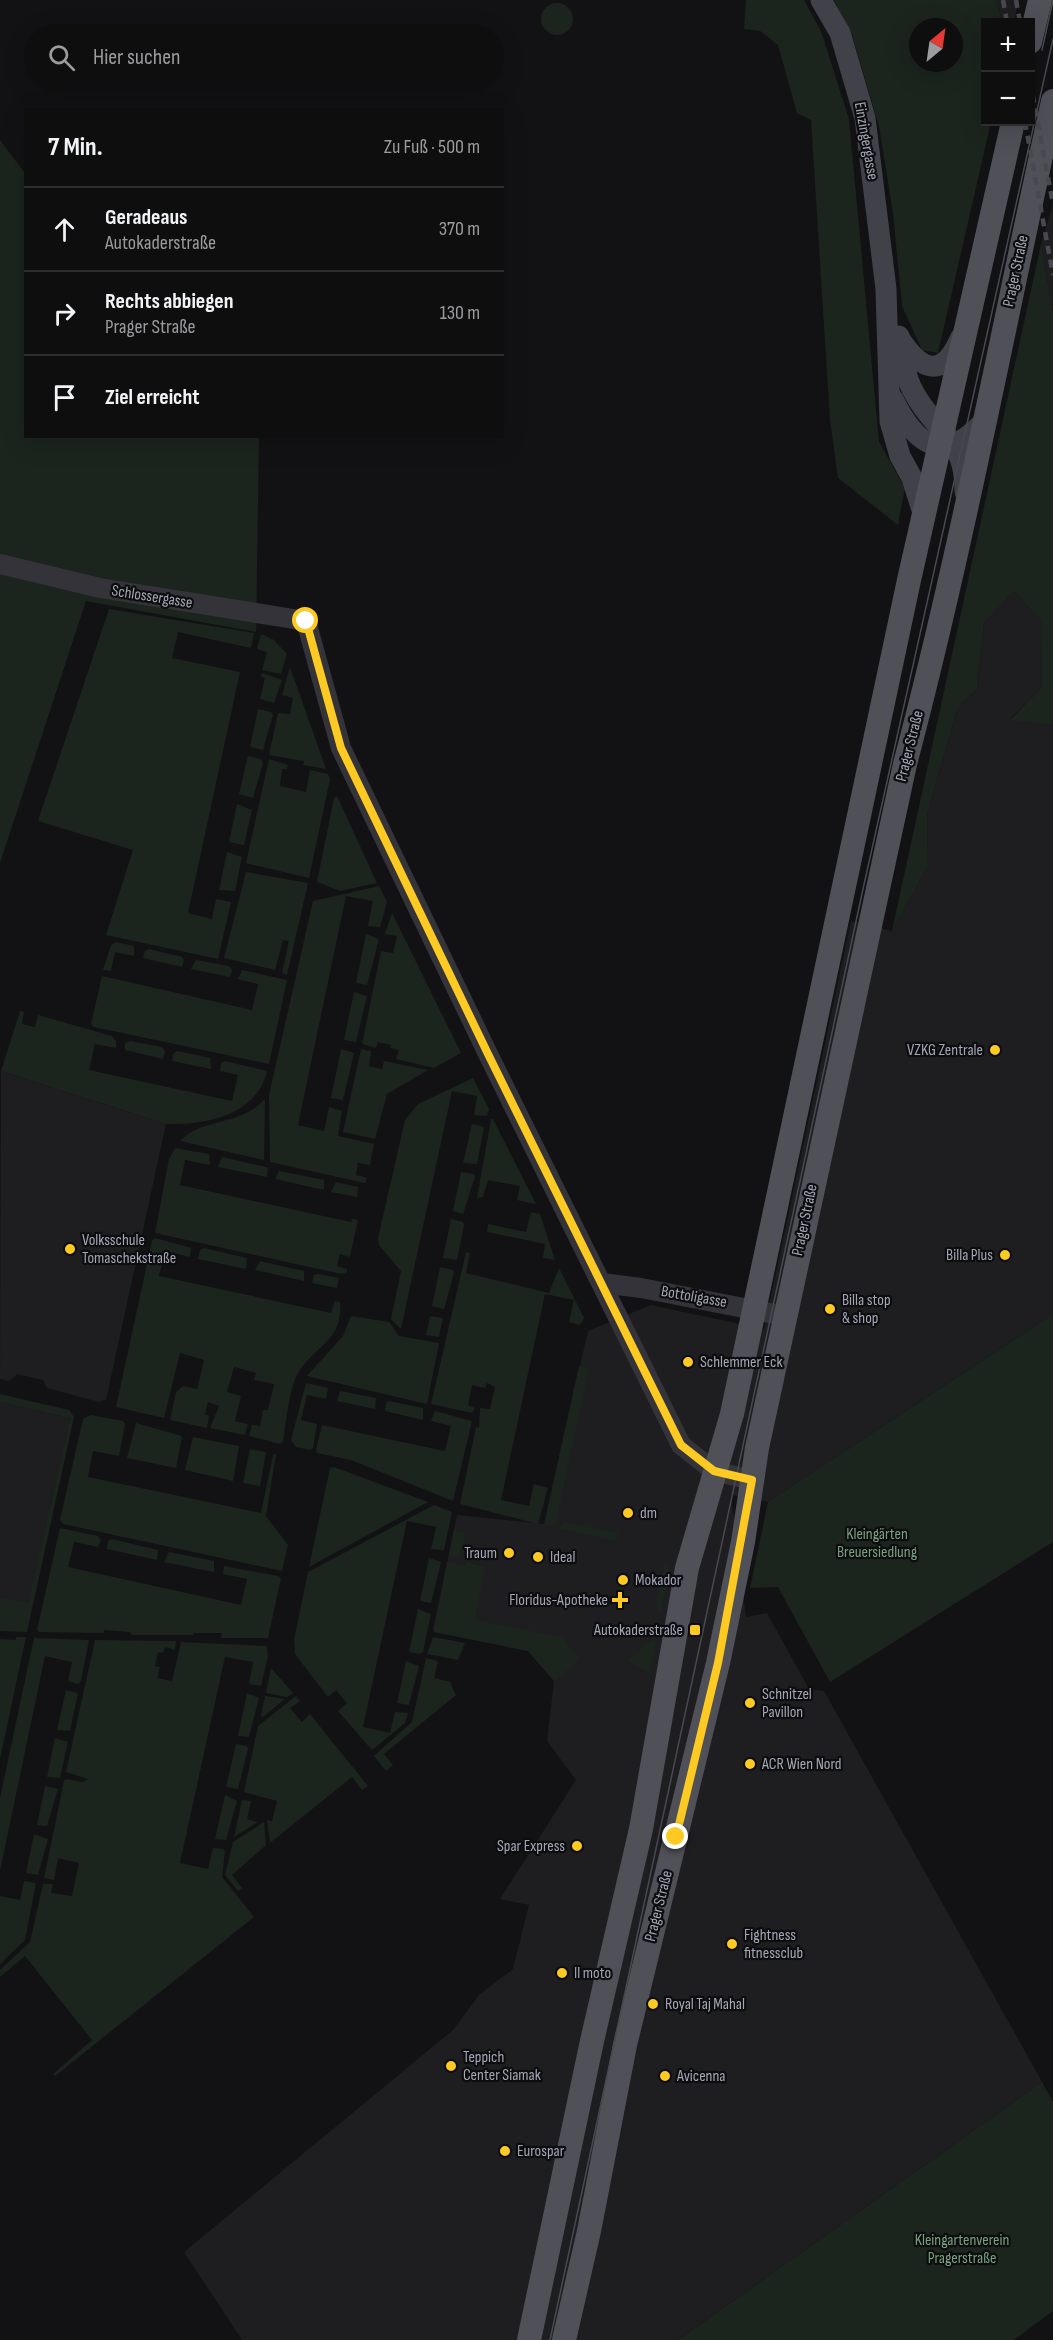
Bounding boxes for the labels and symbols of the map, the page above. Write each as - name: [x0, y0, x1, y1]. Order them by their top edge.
- north arrow: [909, 18, 963, 72]
- street label: Einzingergasse: [850, 100, 882, 182]
- street label: Prager Straße: [999, 234, 1033, 308]
- street label: Schlossergasse: [110, 581, 194, 613]
- route start: [292, 607, 318, 633]
- street label: Prager Straße: [892, 709, 928, 783]
- place label: VZKG Zentrale: [907, 1041, 983, 1060]
- marker: VZKG Zentrale: [988, 1043, 1002, 1057]
- street label: Prager Straße: [788, 1183, 822, 1257]
- place label: Volksschule Tomaschekstraße: [82, 1231, 176, 1268]
- marker: Volksschule Tomaschekstraße: [63, 1242, 77, 1256]
- place label: Billa Plus: [946, 1246, 993, 1265]
- marker: Billa Plus: [998, 1248, 1012, 1262]
- street label: Bottoligasse: [660, 1282, 728, 1312]
- place label: Billa stop & shop: [842, 1291, 891, 1328]
- marker: Billa stop & shop: [823, 1302, 837, 1316]
- place label: Schlemmer Eck: [700, 1353, 783, 1372]
- marker: Schlemmer Eck: [681, 1355, 695, 1369]
- place label: dm: [640, 1504, 657, 1523]
- marker: dm: [621, 1506, 635, 1520]
- park label: Kleingärten Breuersiedlung: [837, 1525, 917, 1562]
- place label: Traum: [464, 1544, 497, 1563]
- marker: Traum: [502, 1546, 516, 1560]
- place label: Ideal: [550, 1548, 575, 1567]
- marker: Ideal: [531, 1550, 545, 1564]
- place label: Mokador: [635, 1571, 682, 1590]
- marker: Mokador: [616, 1573, 630, 1587]
- place label: Floridus-Apotheke: [509, 1591, 608, 1610]
- marker: Floridus-Apotheke: [613, 1593, 627, 1607]
- place label: Autokaderstraße: [593, 1621, 683, 1640]
- marker: Autokaderstraße: [688, 1623, 702, 1637]
- place label: Schnitzel Pavillon: [762, 1685, 812, 1722]
- marker: Schnitzel Pavillon: [743, 1696, 757, 1710]
- place label: ACR Wien Nord: [761, 1755, 841, 1774]
- marker: ACR Wien Nord: [743, 1757, 757, 1771]
- route end: [662, 1823, 688, 1849]
- place label: Spar Express: [497, 1837, 565, 1856]
- marker: Spar Express: [570, 1839, 584, 1853]
- street label: Prager Straße: [641, 1869, 677, 1943]
- place label: Fightness fitnessclub: [744, 1926, 803, 1963]
- marker: Fightness fitnessclub: [725, 1937, 739, 1951]
- place label: Il moto: [574, 1964, 611, 1983]
- marker: Il moto: [555, 1966, 569, 1980]
- place label: Royal Taj Mahal: [665, 1995, 745, 2014]
- marker: Royal Taj Mahal: [646, 1997, 660, 2011]
- place label: Teppich Center Siamak: [463, 2048, 541, 2085]
- marker: Teppich Center Siamak: [444, 2059, 458, 2073]
- place label: Avicenna: [676, 2067, 725, 2086]
- marker: Avicenna: [658, 2069, 672, 2083]
- place label: Eurospar: [517, 2142, 565, 2161]
- marker: Eurospar: [498, 2144, 512, 2158]
- park label: Kleingartenverein Pragerstraße: [915, 2231, 1009, 2268]

